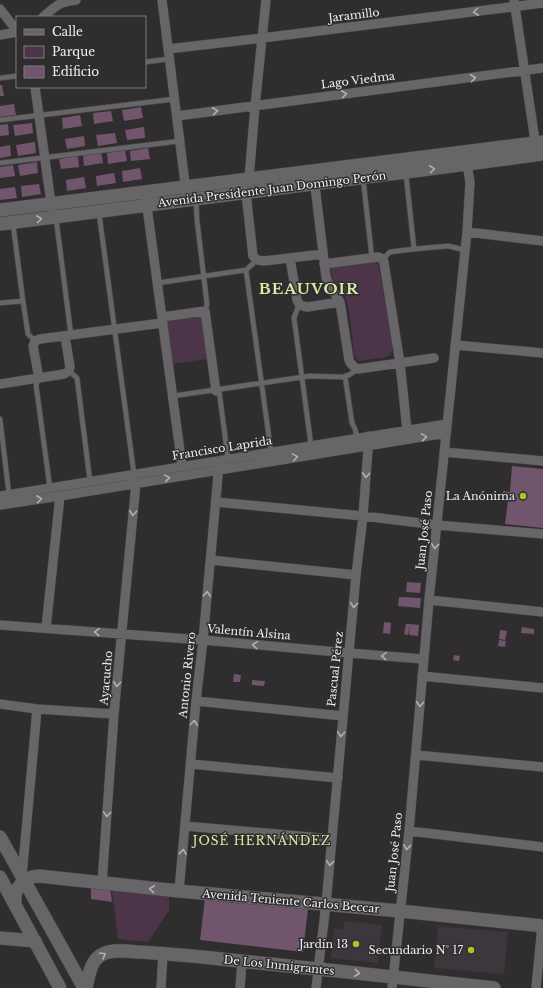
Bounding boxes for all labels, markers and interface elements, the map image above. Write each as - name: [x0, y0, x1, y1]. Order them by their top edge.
- street label: Jaramillo: [326, 5, 380, 25]
- one-way arrow: [473, 7, 479, 16]
- legend: [16, 16, 146, 88]
- text: Calle: [52, 24, 83, 39]
- text: Parque: [52, 44, 95, 59]
- text: Edificio: [52, 64, 99, 79]
- street label: Lago Viedma: [320, 68, 397, 91]
- one-way arrow: [470, 73, 476, 82]
- one-way arrow: [341, 90, 347, 99]
- one-way arrow: [212, 107, 218, 116]
- one-way arrow: [428, 165, 435, 174]
- street label: Avenida Presidente Juan Domingo Perón: [156, 168, 387, 210]
- one-way arrow: [36, 215, 42, 224]
- district label: BEAUVOIR: [259, 279, 359, 298]
- street label: Francisco Laprida: [171, 433, 274, 463]
- one-way arrow: [421, 433, 427, 442]
- one-way arrow: [292, 454, 298, 462]
- one-way arrow: [362, 472, 371, 478]
- one-way arrow: [164, 474, 170, 483]
- place label: La Anónima: [446, 489, 516, 503]
- street label: Juan José Paso: [413, 490, 435, 572]
- marker: La Anónima: [518, 491, 528, 501]
- one-way arrow: [36, 495, 42, 504]
- one-way arrow: [129, 510, 138, 516]
- one-way arrow: [430, 543, 439, 549]
- one-way arrow: [203, 591, 212, 597]
- one-way arrow: [349, 602, 358, 608]
- street label: Valentín Alsina: [206, 621, 292, 643]
- one-way arrow: [94, 627, 100, 636]
- street label: Antonio Rivero: [175, 631, 198, 720]
- street label: Pascual Pérez: [324, 631, 346, 707]
- one-way arrow: [252, 640, 258, 649]
- street label: Ayacucho: [97, 650, 115, 707]
- one-way arrow: [381, 651, 387, 660]
- one-way arrow: [113, 681, 122, 687]
- one-way arrow: [415, 701, 424, 707]
- one-way arrow: [190, 720, 199, 726]
- one-way arrow: [337, 731, 346, 737]
- one-way arrow: [102, 811, 111, 817]
- street label: Juan José Paso: [383, 812, 405, 894]
- district label: JOSÉ HERNÁNDEZ: [191, 832, 331, 848]
- one-way arrow: [403, 844, 412, 850]
- one-way arrow: [178, 849, 187, 856]
- one-way arrow: [326, 860, 335, 866]
- one-way arrow: [149, 884, 155, 893]
- street label: Avenida Teniente Carlos Beccar: [201, 886, 381, 916]
- place label: Jardín 13: [297, 937, 348, 951]
- marker: Jardín 13: [351, 939, 361, 949]
- place label: Secundario N° 17: [369, 943, 463, 957]
- marker: Secundario N° 17: [466, 945, 476, 955]
- one-way arrow: [99, 952, 106, 960]
- street label: De Los Inmigrantes: [223, 952, 335, 978]
- one-way arrow: [354, 968, 360, 977]

